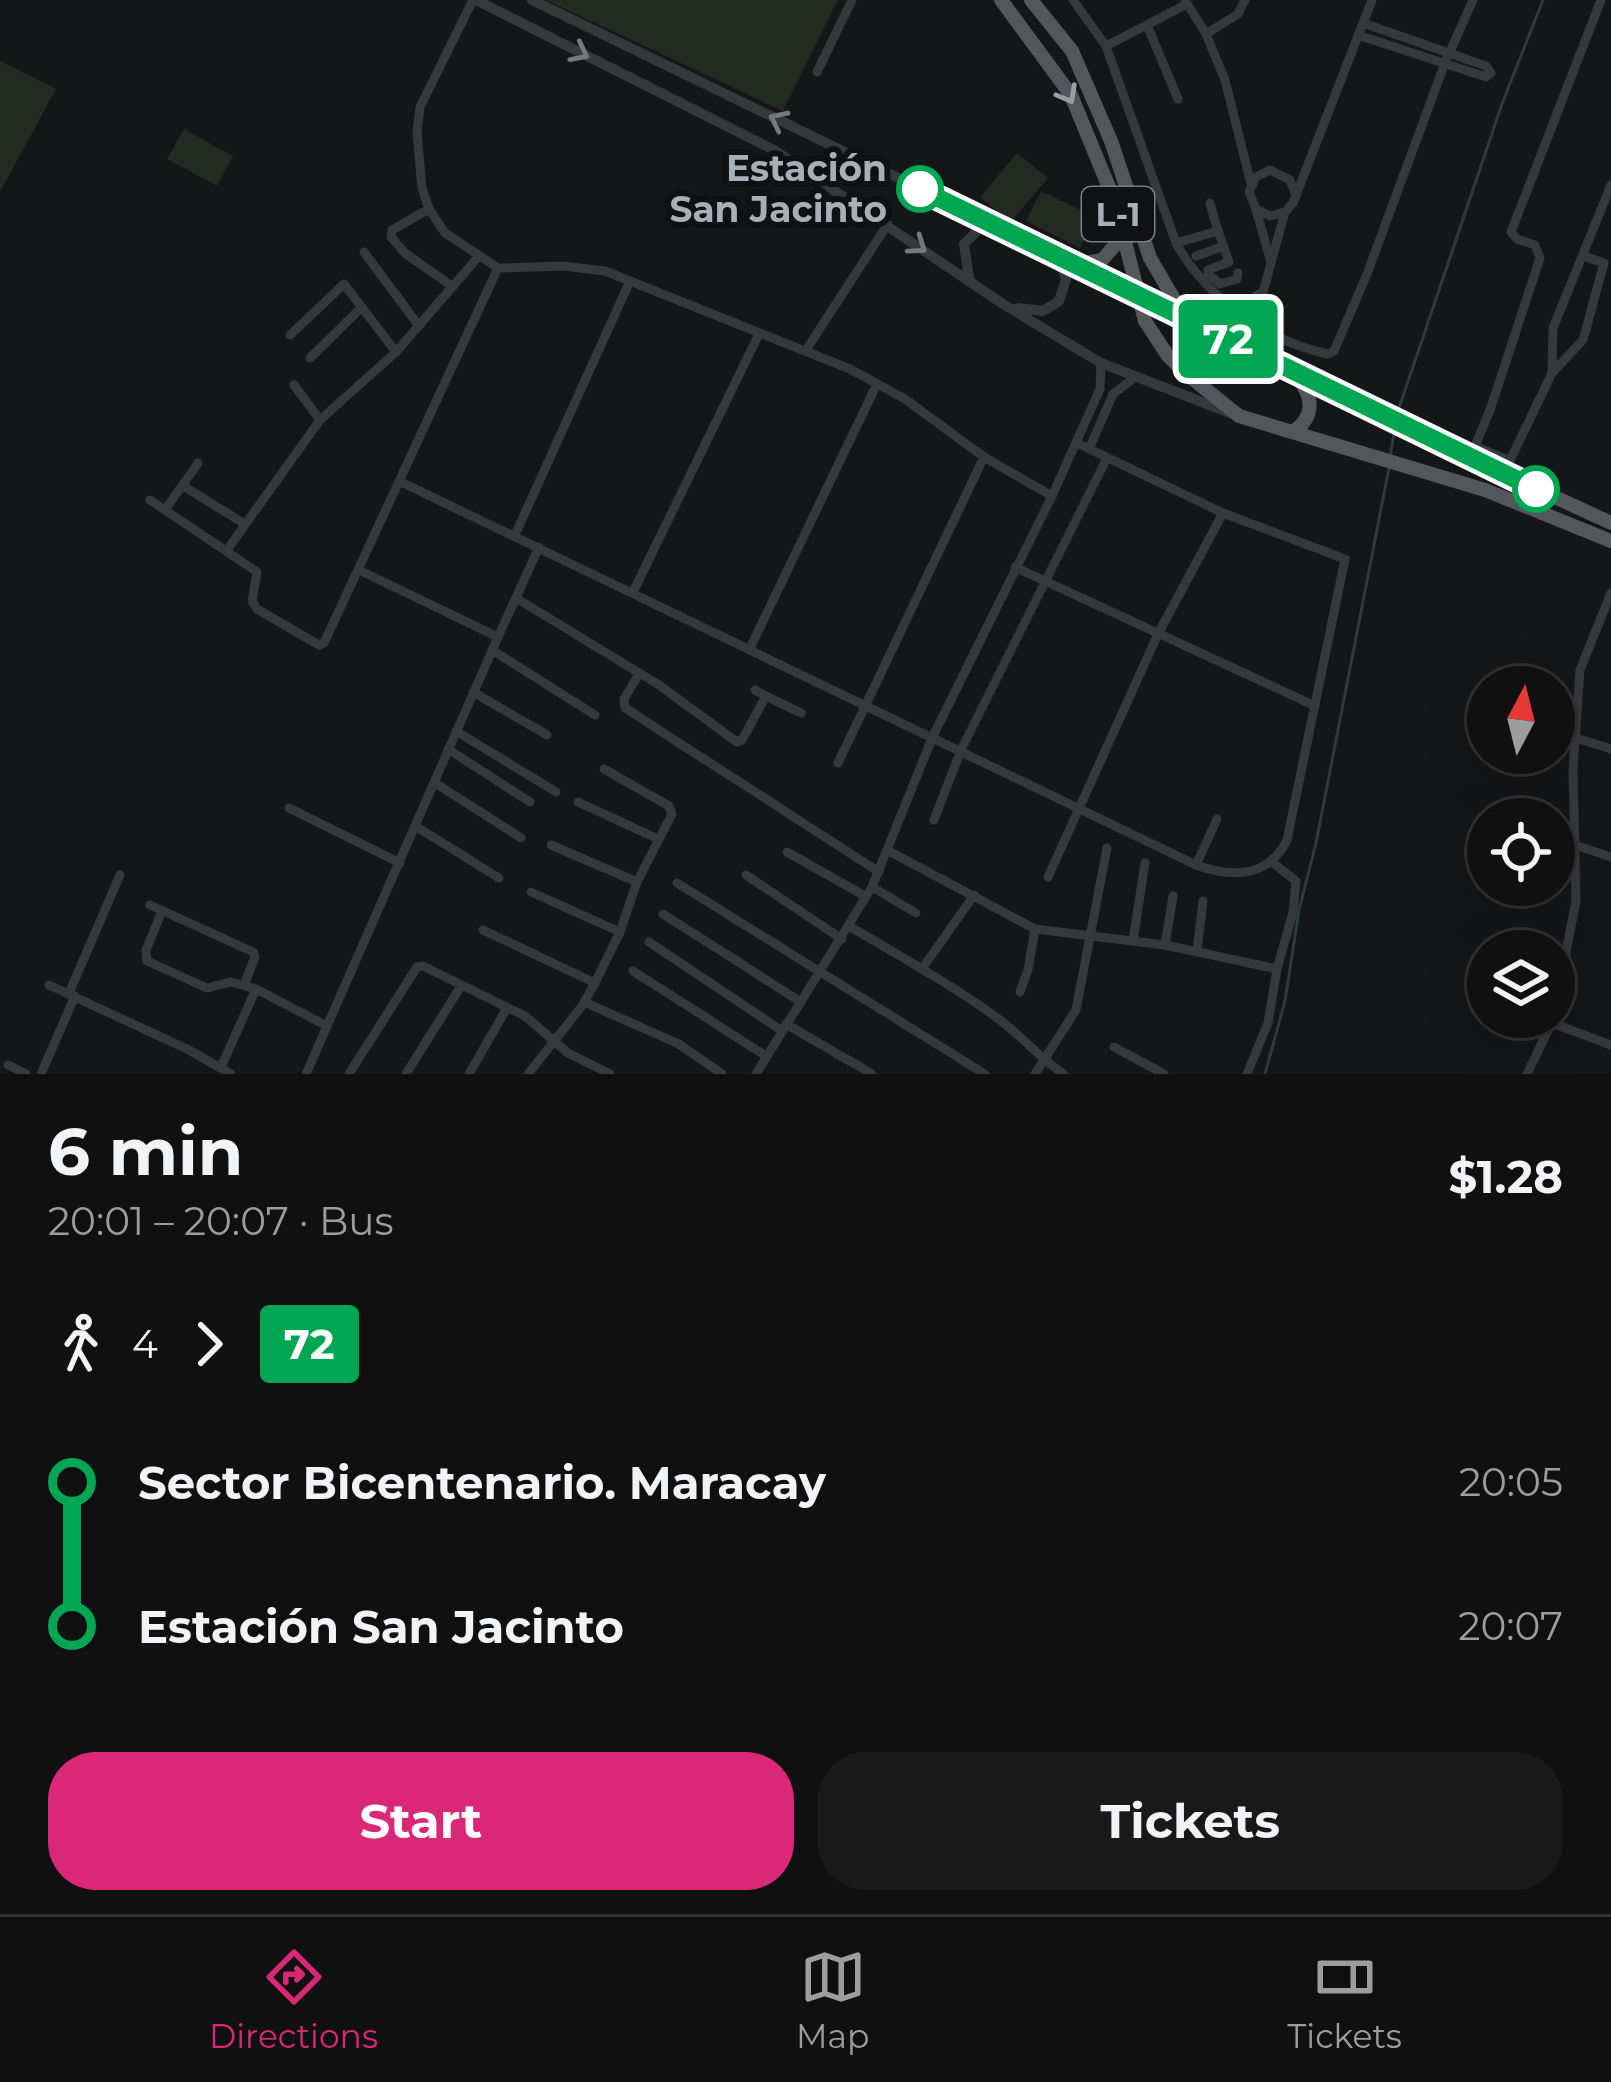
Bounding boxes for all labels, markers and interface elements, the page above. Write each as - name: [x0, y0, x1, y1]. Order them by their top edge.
- one-way arrow: [568, 38, 590, 61]
- one-way arrow: [1054, 82, 1077, 104]
- one-way arrow: [769, 110, 790, 134]
- place label: Estación San Jacinto: [669, 146, 887, 231]
- marker: Estación San Jacinto: [898, 167, 942, 211]
- road number: L-1: [1082, 187, 1154, 241]
- one-way arrow: [905, 232, 927, 254]
- line badge: 72: [1174, 300, 1282, 378]
- text: 72: [1203, 313, 1253, 365]
- unlabelled marker: [1514, 467, 1558, 511]
- north arrow: [1467, 666, 1575, 774]
- map controls: [1467, 666, 1575, 1038]
- button: locate: [1467, 798, 1575, 906]
- button: layers: [1467, 930, 1575, 1038]
- text: 6 min: [48, 1111, 243, 1192]
- text: $1.28: [1449, 1149, 1563, 1204]
- text: 20:01 – 20:07 · Bus: [48, 1197, 394, 1245]
- icon: walk: [48, 1311, 114, 1377]
- icon: forward: [176, 1311, 242, 1377]
- text: 72: [284, 1318, 335, 1370]
- text: 4: [132, 1320, 158, 1368]
- text: Sector Bicentenario. Maracay: [138, 1455, 826, 1510]
- text: 20:05: [1459, 1458, 1563, 1506]
- text: Estación San Jacinto: [138, 1599, 624, 1654]
- text: 20:07: [1458, 1602, 1563, 1650]
- button: Start: [48, 1752, 794, 1890]
- button: Tickets: [818, 1752, 1563, 1890]
- tab: Directions: [209, 1944, 378, 2056]
- tab: Map: [796, 1944, 869, 2056]
- tab: Tickets: [1287, 1944, 1402, 2056]

